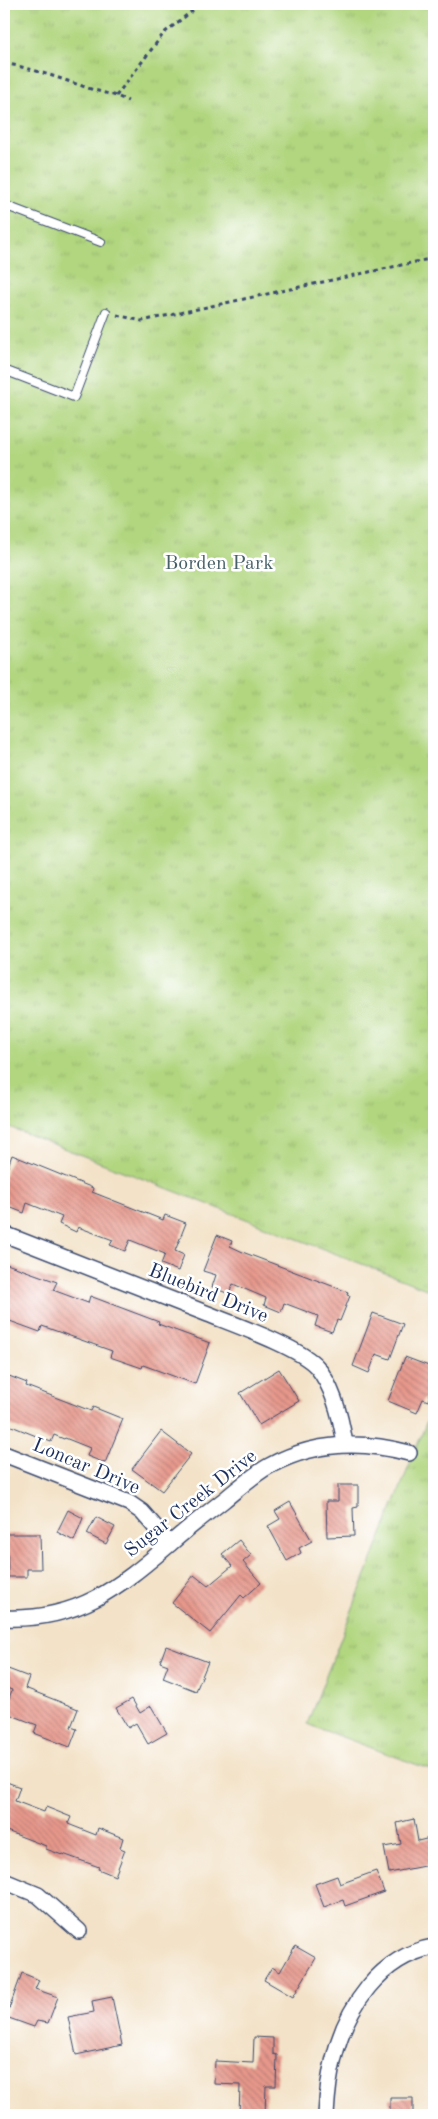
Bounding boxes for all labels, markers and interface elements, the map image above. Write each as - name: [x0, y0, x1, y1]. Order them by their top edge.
- park label: Borden Park: [164, 554, 274, 574]
- street label: Bluebird Drive: [145, 1261, 271, 1327]
- street label: Loncar Drive: [29, 1435, 143, 1499]
- street label: Sugar Creek Drive: [121, 1446, 261, 1562]

